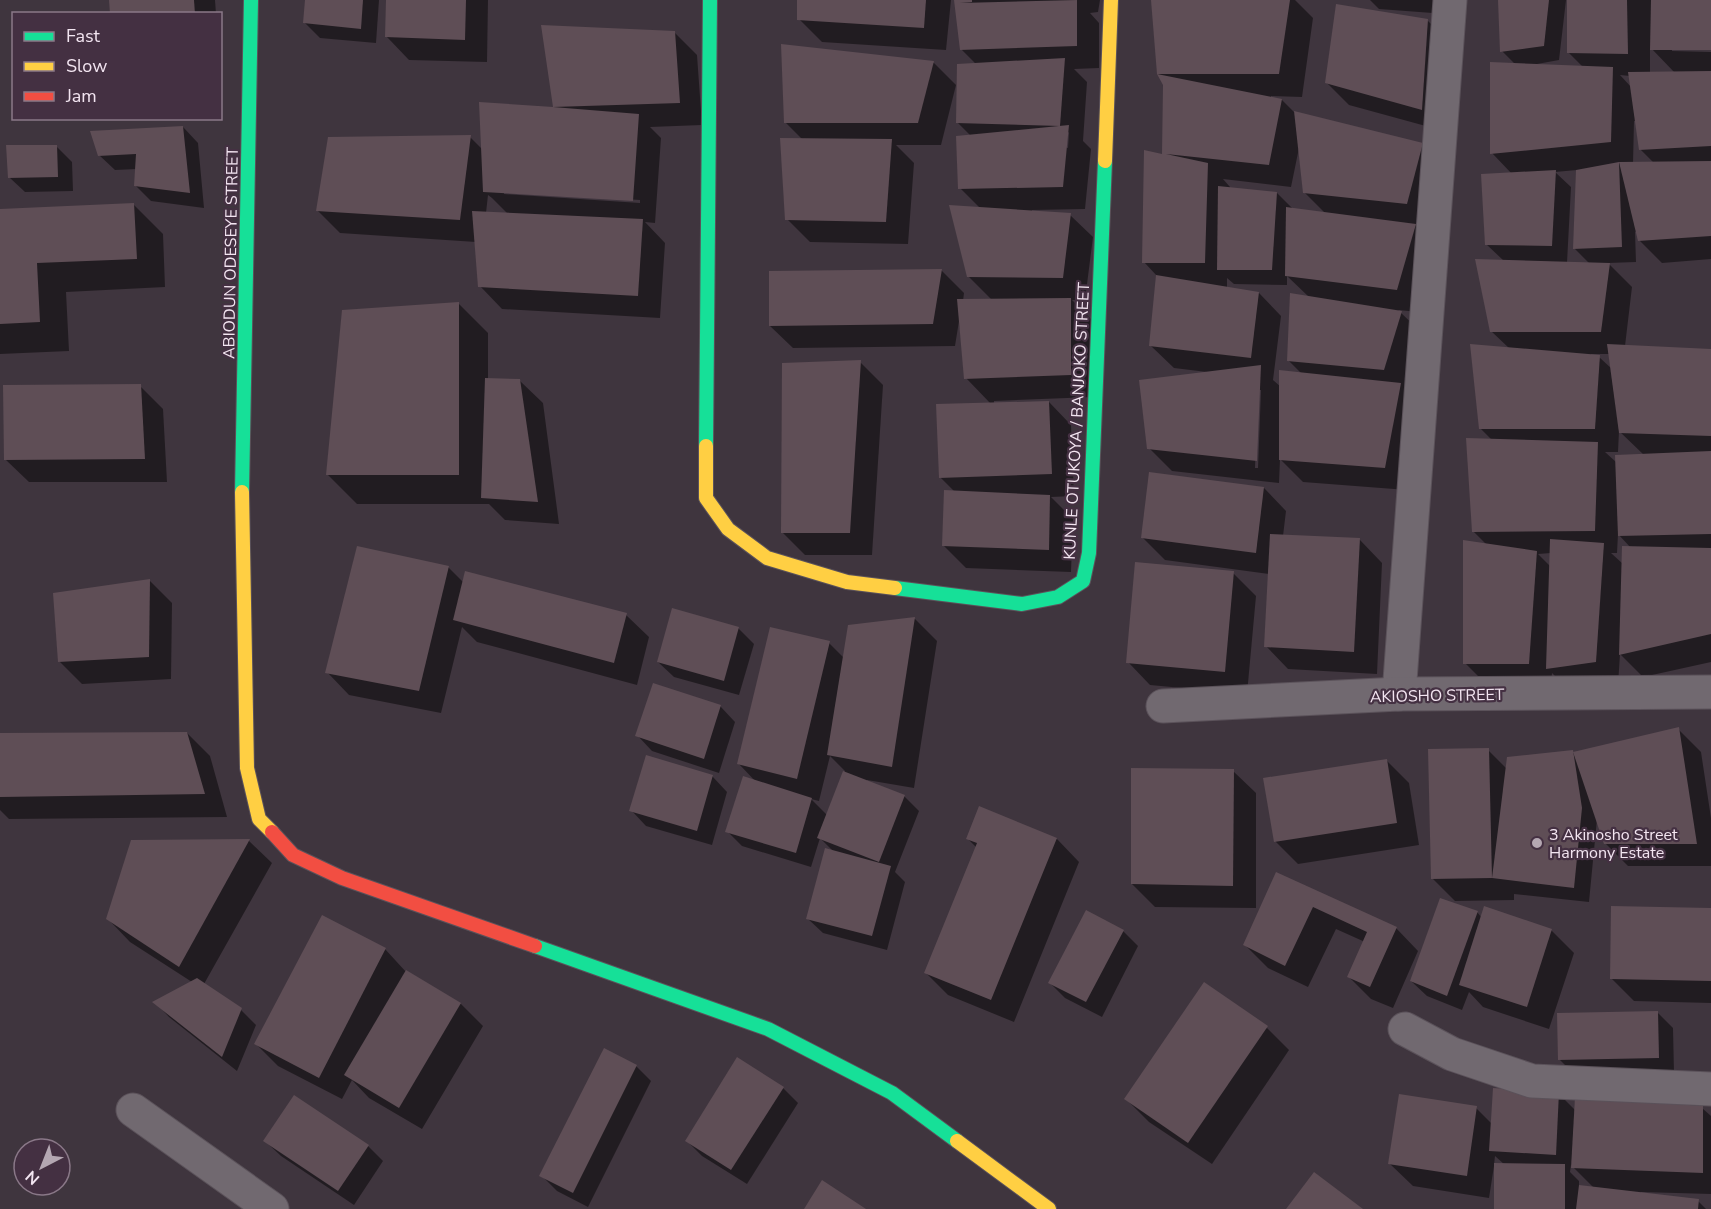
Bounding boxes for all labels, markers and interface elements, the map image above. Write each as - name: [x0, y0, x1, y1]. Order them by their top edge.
- legend: [12, 12, 222, 120]
- text: Fast: [66, 24, 101, 48]
- text: Slow: [66, 54, 107, 78]
- text: Jam: [65, 84, 97, 108]
- street label: ABIODUN ODESEYE STREET: [218, 147, 244, 359]
- street label: KUNLE OTUKOYA / BANJOKO STREET: [1059, 281, 1095, 560]
- street label: AKIOSHO STREET: [1370, 684, 1505, 708]
- place label: 3 Akinosho Street Harmony Estate: [1549, 824, 1678, 864]
- marker: 3 Akinosho Street Harmony Estate: [1530, 836, 1544, 850]
- north arrow: [12, 1137, 72, 1197]
- text: N: [21, 1165, 44, 1190]

